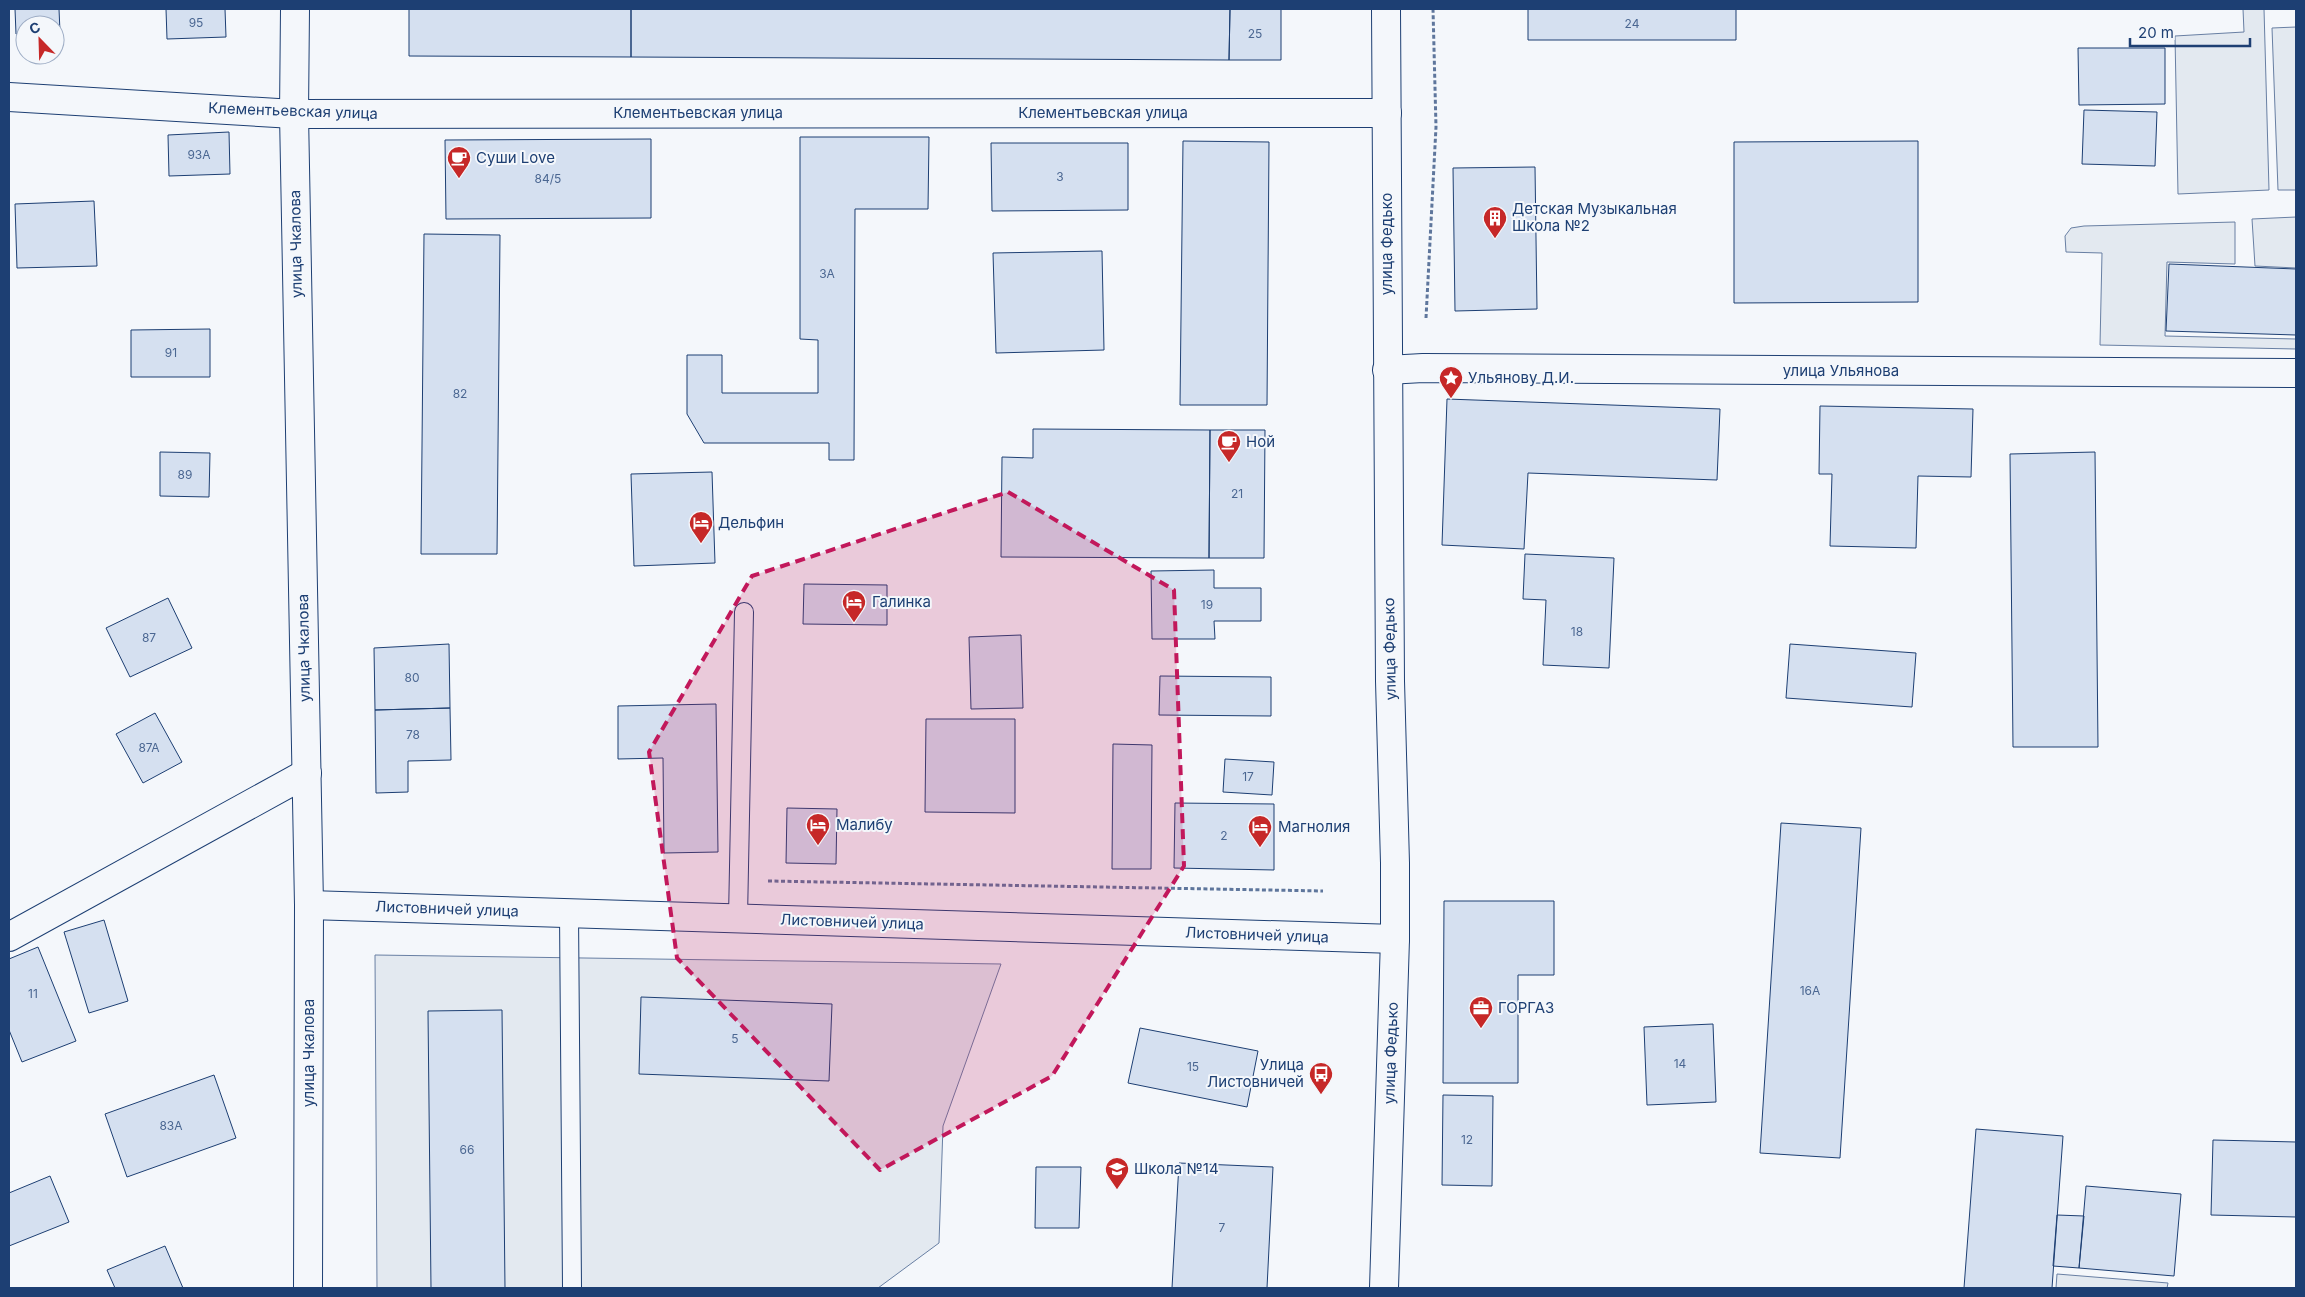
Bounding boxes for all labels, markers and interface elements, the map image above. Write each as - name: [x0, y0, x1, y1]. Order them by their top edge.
- north arrow: [15, 15, 65, 65]
- house number: 95: [189, 15, 203, 30]
- scale bar: [2130, 15, 2250, 47]
- house number: 24: [1625, 16, 1640, 31]
- text: С: [27, 18, 43, 37]
- text: 20 m: [2138, 23, 2174, 42]
- house number: 25: [1248, 26, 1262, 41]
- street label: Клементьевская улица: [208, 98, 378, 123]
- street label: Клементьевская улица: [613, 103, 783, 122]
- street label: Клементьевская улица: [1018, 103, 1188, 122]
- cafe icon: Суши Love: [446, 145, 472, 179]
- house number: 93А: [187, 147, 211, 162]
- place label: Суши Love: [476, 148, 555, 167]
- house number: 3: [1056, 169, 1064, 184]
- house number: 84/5: [535, 171, 561, 186]
- street label: улица Чкалова: [285, 190, 306, 298]
- street label: улица Федько: [1377, 193, 1396, 295]
- place label: Детская Музыкальная Школа №2: [1512, 199, 1677, 235]
- building icon: Детская Музыкальная Школа №2: [1482, 205, 1508, 239]
- house number: 3А: [819, 266, 835, 281]
- house number: 91: [165, 345, 177, 360]
- street label: улица Ульянова: [1783, 361, 1899, 380]
- place icon: Ульянову Д.И.: [1438, 365, 1464, 399]
- place label: Ульянову Д.И.: [1468, 368, 1574, 387]
- house number: 82: [453, 386, 467, 401]
- cafe icon: Ной: [1216, 429, 1242, 463]
- place label: Ной: [1246, 432, 1275, 451]
- house number: 89: [178, 467, 192, 482]
- house number: 21: [1231, 486, 1243, 501]
- hotel icon: Дельфин: [688, 510, 714, 544]
- place label: Дельфин: [718, 513, 784, 532]
- hotel icon: Галинка: [841, 589, 867, 623]
- place label: Галинка: [872, 592, 931, 611]
- street label: улица Чкалова: [293, 594, 314, 702]
- house number: 19: [1201, 597, 1213, 612]
- street label: улица Федько: [1379, 598, 1400, 700]
- house number: 18: [1571, 624, 1583, 639]
- house number: 87: [142, 630, 156, 645]
- house number: 80: [405, 670, 420, 685]
- house number: 78: [406, 727, 420, 742]
- house number: 87А: [138, 740, 160, 755]
- house number: 17: [1242, 769, 1254, 784]
- hotel icon: Малибу: [805, 812, 831, 846]
- hotel icon: Магнолия: [1247, 814, 1273, 848]
- place label: Малибу: [836, 815, 893, 834]
- place label: Магнолия: [1278, 817, 1350, 836]
- house number: 2: [1220, 828, 1228, 843]
- street label: Листовничей улица: [375, 896, 519, 921]
- street label: Листовничей улица: [780, 909, 924, 934]
- street label: Листовничей улица: [1185, 922, 1329, 947]
- house number: 16А: [1800, 983, 1820, 998]
- house number: 11: [28, 986, 38, 1001]
- office icon: ГОРГАЗ: [1468, 995, 1494, 1029]
- place label: ГОРГАЗ: [1498, 998, 1554, 1017]
- street label: улица Чкалова: [299, 999, 318, 1107]
- street label: улица Федько: [1379, 1001, 1402, 1105]
- house number: 5: [731, 1031, 739, 1046]
- place label: Улица Листовничей: [1207, 1055, 1304, 1091]
- house number: 14: [1674, 1056, 1687, 1071]
- house number: 15: [1187, 1059, 1199, 1074]
- bus stop icon: Улица Листовничей: [1308, 1061, 1334, 1095]
- house number: 83А: [159, 1118, 183, 1133]
- house number: 12: [1461, 1132, 1473, 1147]
- house number: 66: [460, 1142, 474, 1157]
- school or university icon: Школа №14: [1104, 1156, 1130, 1190]
- place label: Школа №14: [1134, 1159, 1219, 1178]
- house number: 7: [1219, 1220, 1226, 1235]

